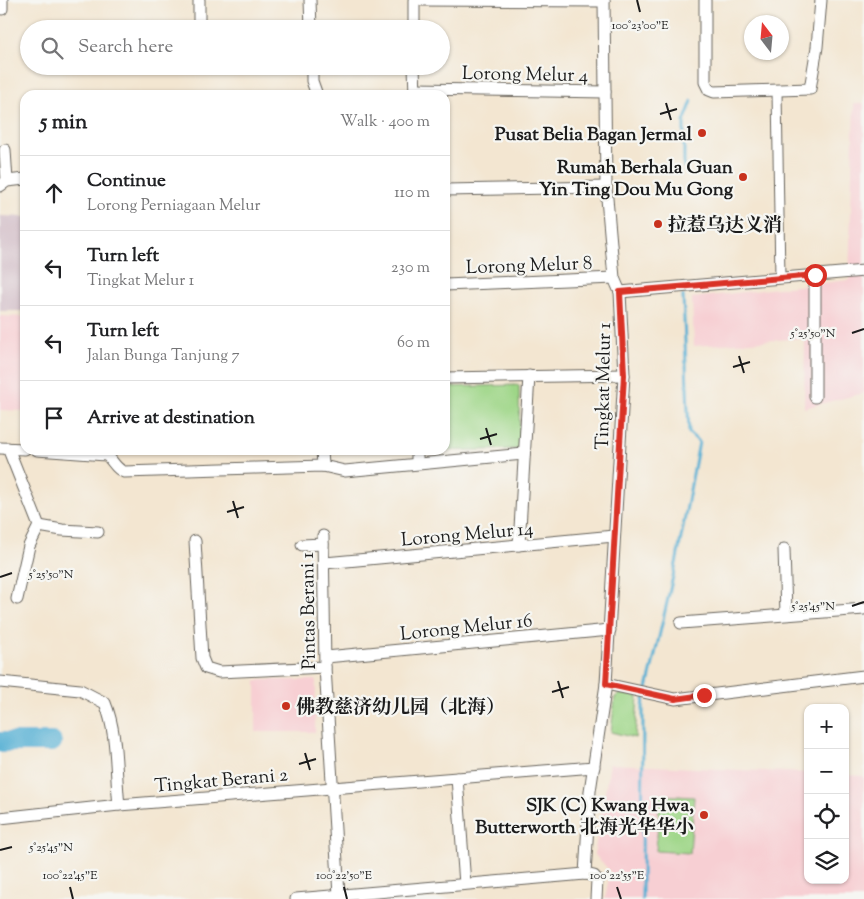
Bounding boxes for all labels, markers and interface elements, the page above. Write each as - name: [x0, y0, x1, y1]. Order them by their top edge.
- north arrow: [744, 15, 789, 60]
- text: 100°23'00"E: [612, 17, 669, 35]
- search box: [20, 20, 450, 75]
- icon: search: [38, 34, 66, 62]
- text: Search here: [78, 34, 173, 61]
- street label: Lorong Melur 4: [461, 61, 589, 90]
- text: 5 min: [40, 108, 87, 138]
- text: Walk · 400 m: [340, 111, 430, 134]
- place label: Pusat Belia Bagan Jermal: [495, 122, 693, 149]
- marker: Pusat Belia Bagan Jermal: [696, 127, 708, 139]
- place label: Rumah Berhala Guan Yin Ting Dou Mu Gong: [539, 155, 734, 204]
- text: Continue: [87, 168, 166, 195]
- marker: Rumah Berhala Guan Yin Ting Dou Mu Gong: [737, 171, 749, 183]
- icon: ahead: [40, 179, 68, 207]
- text: 110 m: [394, 182, 430, 205]
- text: Lorong Perniagaan Melur: [87, 195, 260, 218]
- place label: 拉惹乌达义消: [668, 213, 782, 240]
- marker: 拉惹乌达义消: [652, 218, 664, 230]
- text: Turn left: [87, 243, 159, 270]
- street label: Lorong Melur 8: [465, 251, 593, 282]
- icon: left: [40, 254, 68, 282]
- text: 230 m: [391, 257, 430, 280]
- route start: [804, 264, 827, 287]
- text: Tingkat Melur 1: [87, 270, 194, 293]
- text: Turn left: [87, 318, 159, 345]
- street label: Tingkat Melur 1: [590, 322, 619, 450]
- text: 5°25'50"N: [790, 325, 836, 343]
- icon: left: [40, 329, 68, 357]
- text: 60 m: [397, 332, 430, 355]
- text: Jalan Bunga Tanjung 7: [87, 345, 240, 368]
- icon: arrive: [40, 404, 68, 432]
- text: Arrive at destination: [87, 405, 255, 432]
- street label: Lorong Melur 14: [400, 516, 535, 555]
- street label: Pintas Berani 1: [295, 551, 324, 670]
- text: 5°25'50"N: [28, 566, 74, 584]
- text: 5°25'45"N: [790, 598, 835, 616]
- street label: Lorong Melur 16: [399, 608, 534, 649]
- route end: [693, 684, 716, 707]
- place label: 佛教慈济幼儿园（北海）: [296, 695, 505, 722]
- marker: 佛教慈济幼儿园（北海）: [280, 700, 292, 712]
- map controls: [804, 704, 849, 884]
- button: +: [804, 704, 849, 749]
- button: −: [804, 749, 849, 794]
- street label: Tingkat Berani 2: [153, 762, 289, 801]
- place label: SJK (C) Kwang Hwa, Butterworth 北海光华华小: [475, 793, 694, 842]
- button: locate: [804, 794, 849, 839]
- marker: SJK (C) Kwang Hwa, Butterworth 北海光华华小: [698, 809, 710, 821]
- text: 5°25'45"N: [28, 839, 73, 857]
- button: layers: [804, 839, 849, 884]
- text: 100°22'45"E: [43, 867, 98, 885]
- text: 100°22'50"E: [316, 867, 373, 885]
- text: 100°22'55"E: [590, 867, 645, 885]

